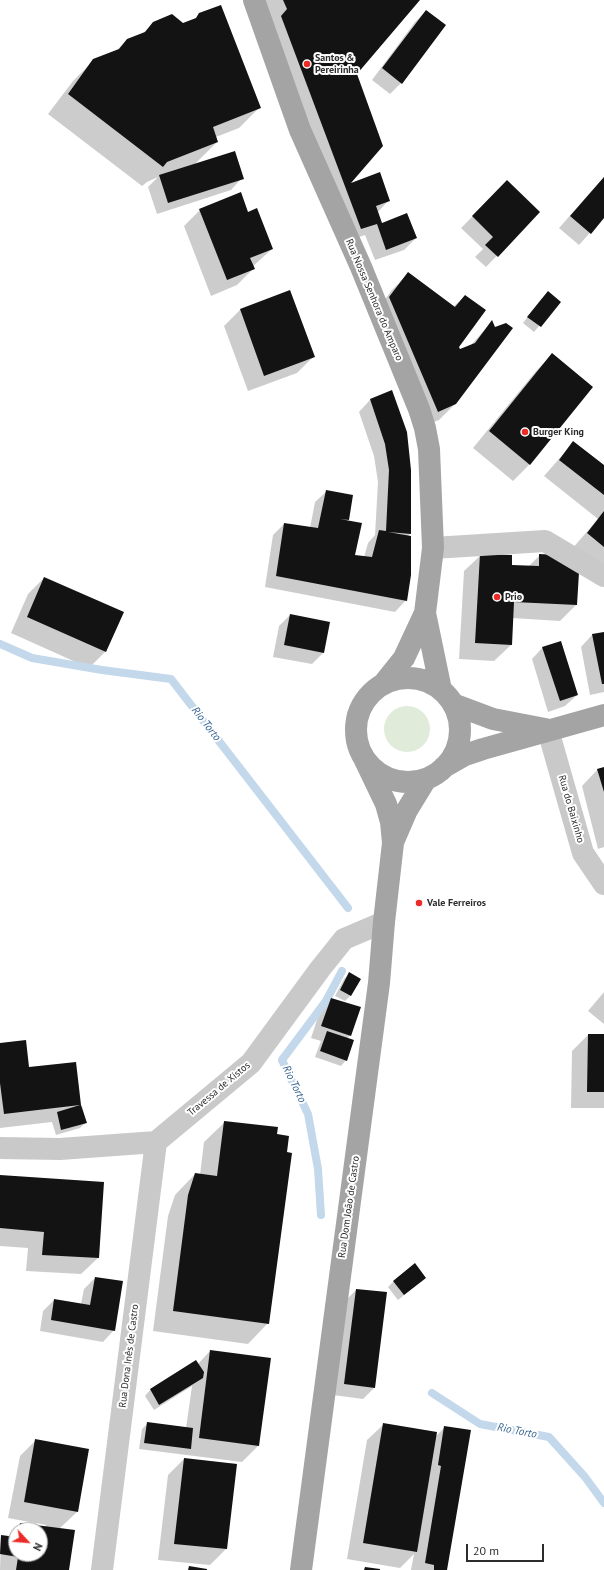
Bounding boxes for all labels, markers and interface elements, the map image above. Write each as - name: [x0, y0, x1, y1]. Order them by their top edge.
- place label: Santos & Pereirinha: [315, 52, 359, 76]
- marker: Santos & Pereirinha: [302, 59, 312, 69]
- street label: Rua Nossa Senhora do Amparo: [343, 237, 405, 363]
- place label: Burger King: [533, 426, 584, 438]
- marker: Burger King: [520, 427, 530, 437]
- place label: Prio: [505, 591, 522, 603]
- marker: Prio: [492, 592, 502, 602]
- water label: Rio Torto: [188, 704, 224, 744]
- street label: Rua do Baixinho: [556, 774, 586, 844]
- place label: Vale Ferreiros: [427, 897, 486, 909]
- marker: Vale Ferreiros: [414, 898, 424, 908]
- street label: Travessa de Xistos: [185, 1059, 253, 1119]
- water label: Rio Torto: [279, 1063, 309, 1105]
- street label: Rua Dom João de Castro: [336, 1155, 362, 1259]
- street label: Rua Dona Inês de Castro: [117, 1304, 141, 1408]
- water label: Rio Torto: [496, 1421, 538, 1441]
- north arrow: [8, 1522, 48, 1562]
- scale bar: [468, 1536, 546, 1562]
- text: N: [30, 1540, 46, 1553]
- text: 20 m: [473, 1543, 499, 1558]

